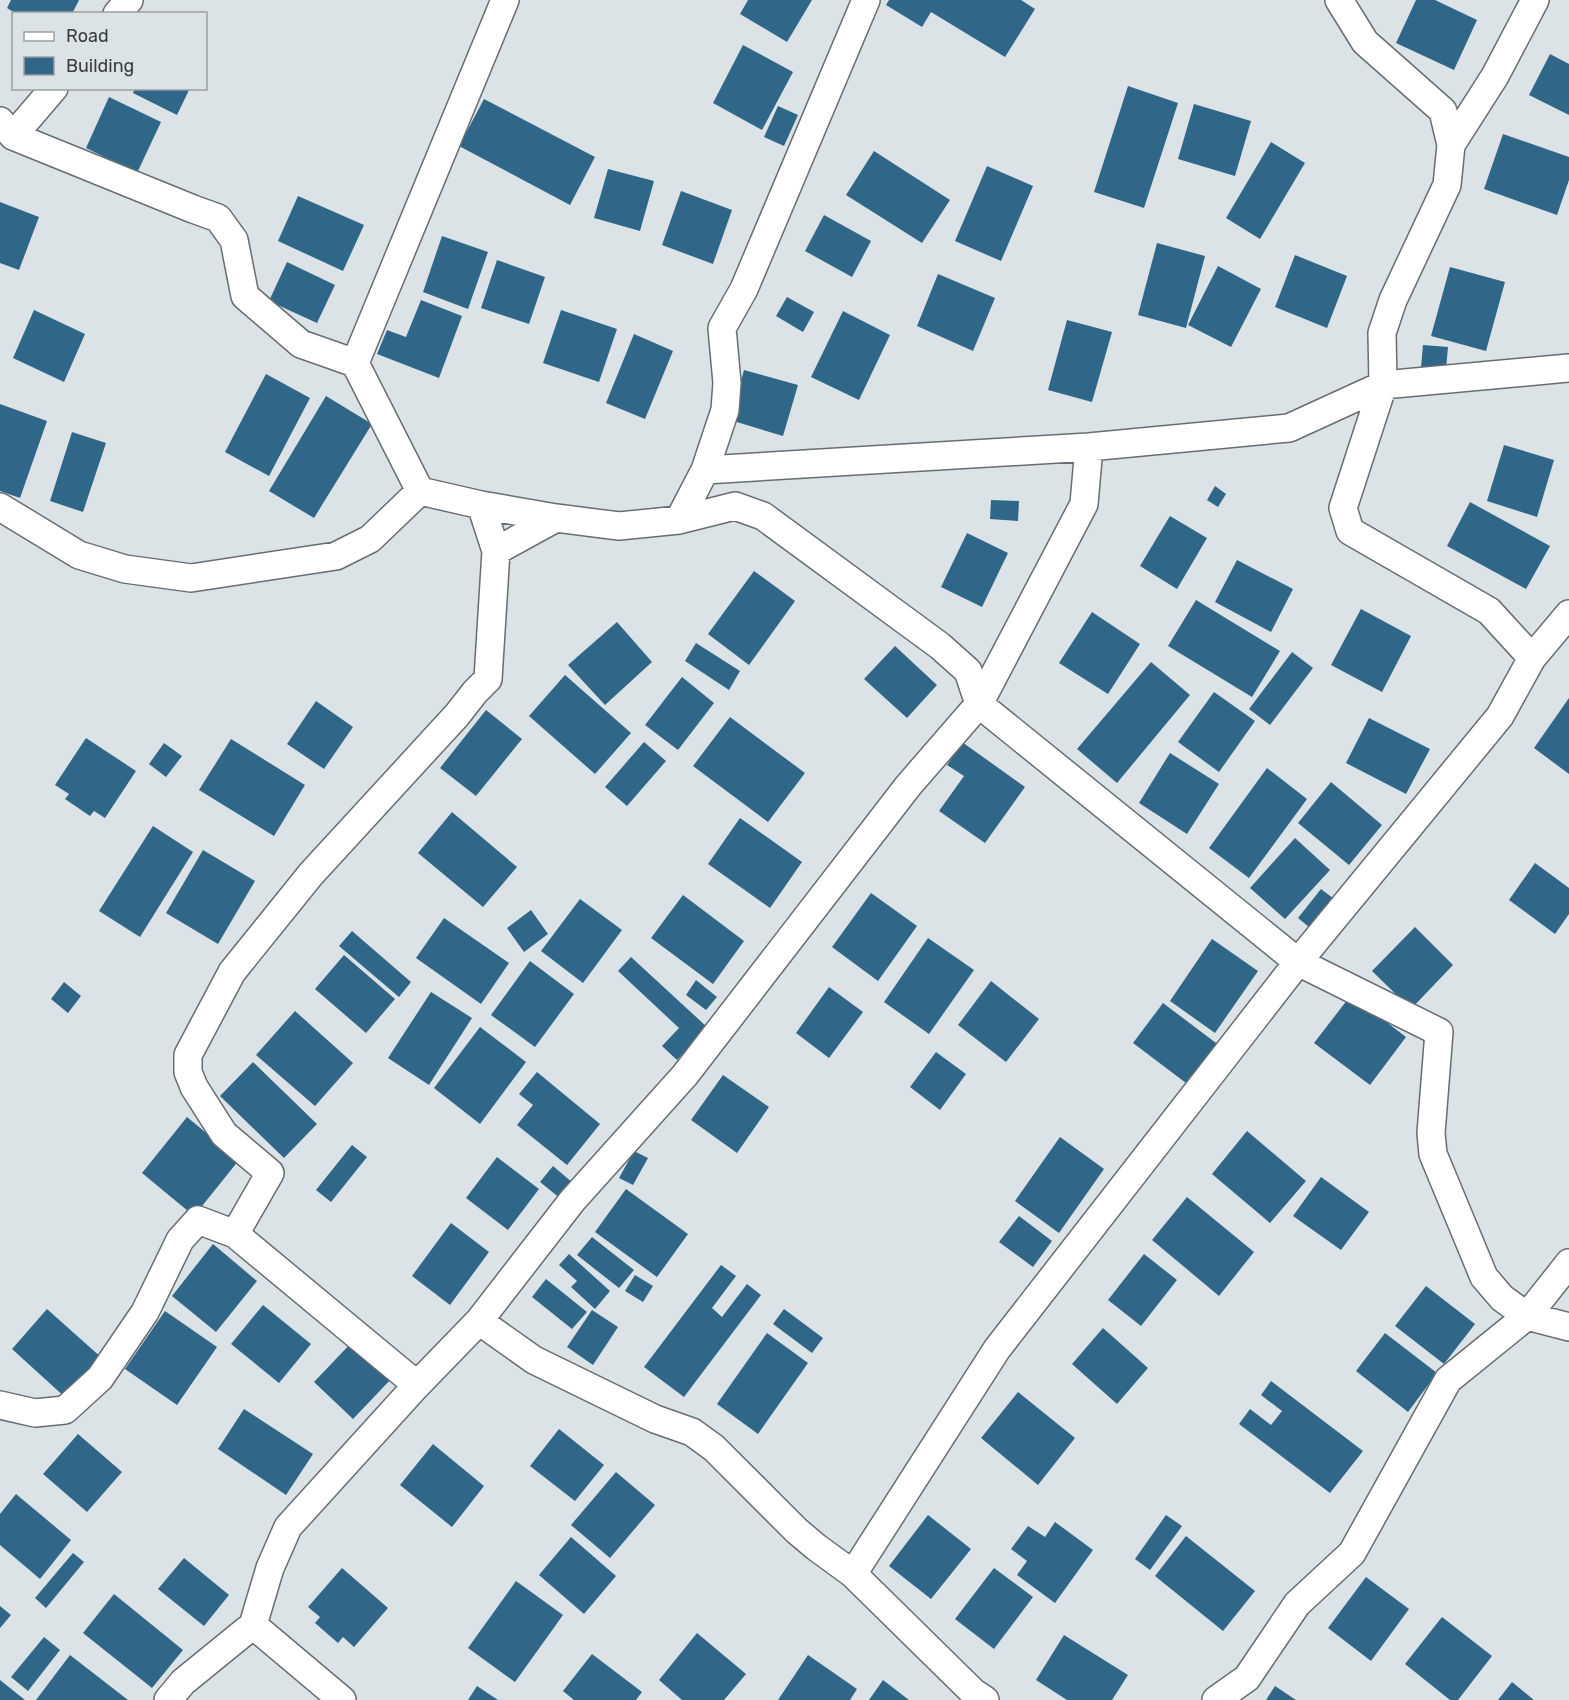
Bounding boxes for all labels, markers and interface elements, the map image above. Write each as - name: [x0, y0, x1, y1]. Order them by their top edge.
- legend: [12, 12, 207, 90]
- text: Road: [66, 25, 109, 47]
- text: Building: [66, 55, 134, 77]

